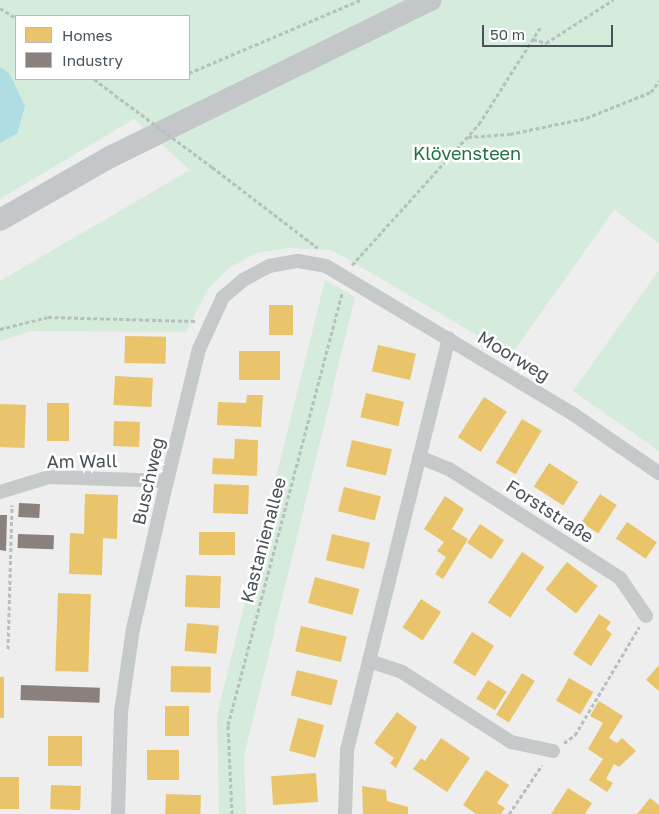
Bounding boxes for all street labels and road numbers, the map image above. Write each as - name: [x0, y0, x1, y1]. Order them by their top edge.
- street label: Moorweg: [474, 326, 554, 386]
- street label: Buschweg: [127, 435, 169, 527]
- street label: Am Wall: [46, 450, 118, 472]
- street label: Kastanienallee: [236, 475, 290, 605]
- street label: Forststraße: [502, 475, 598, 547]

